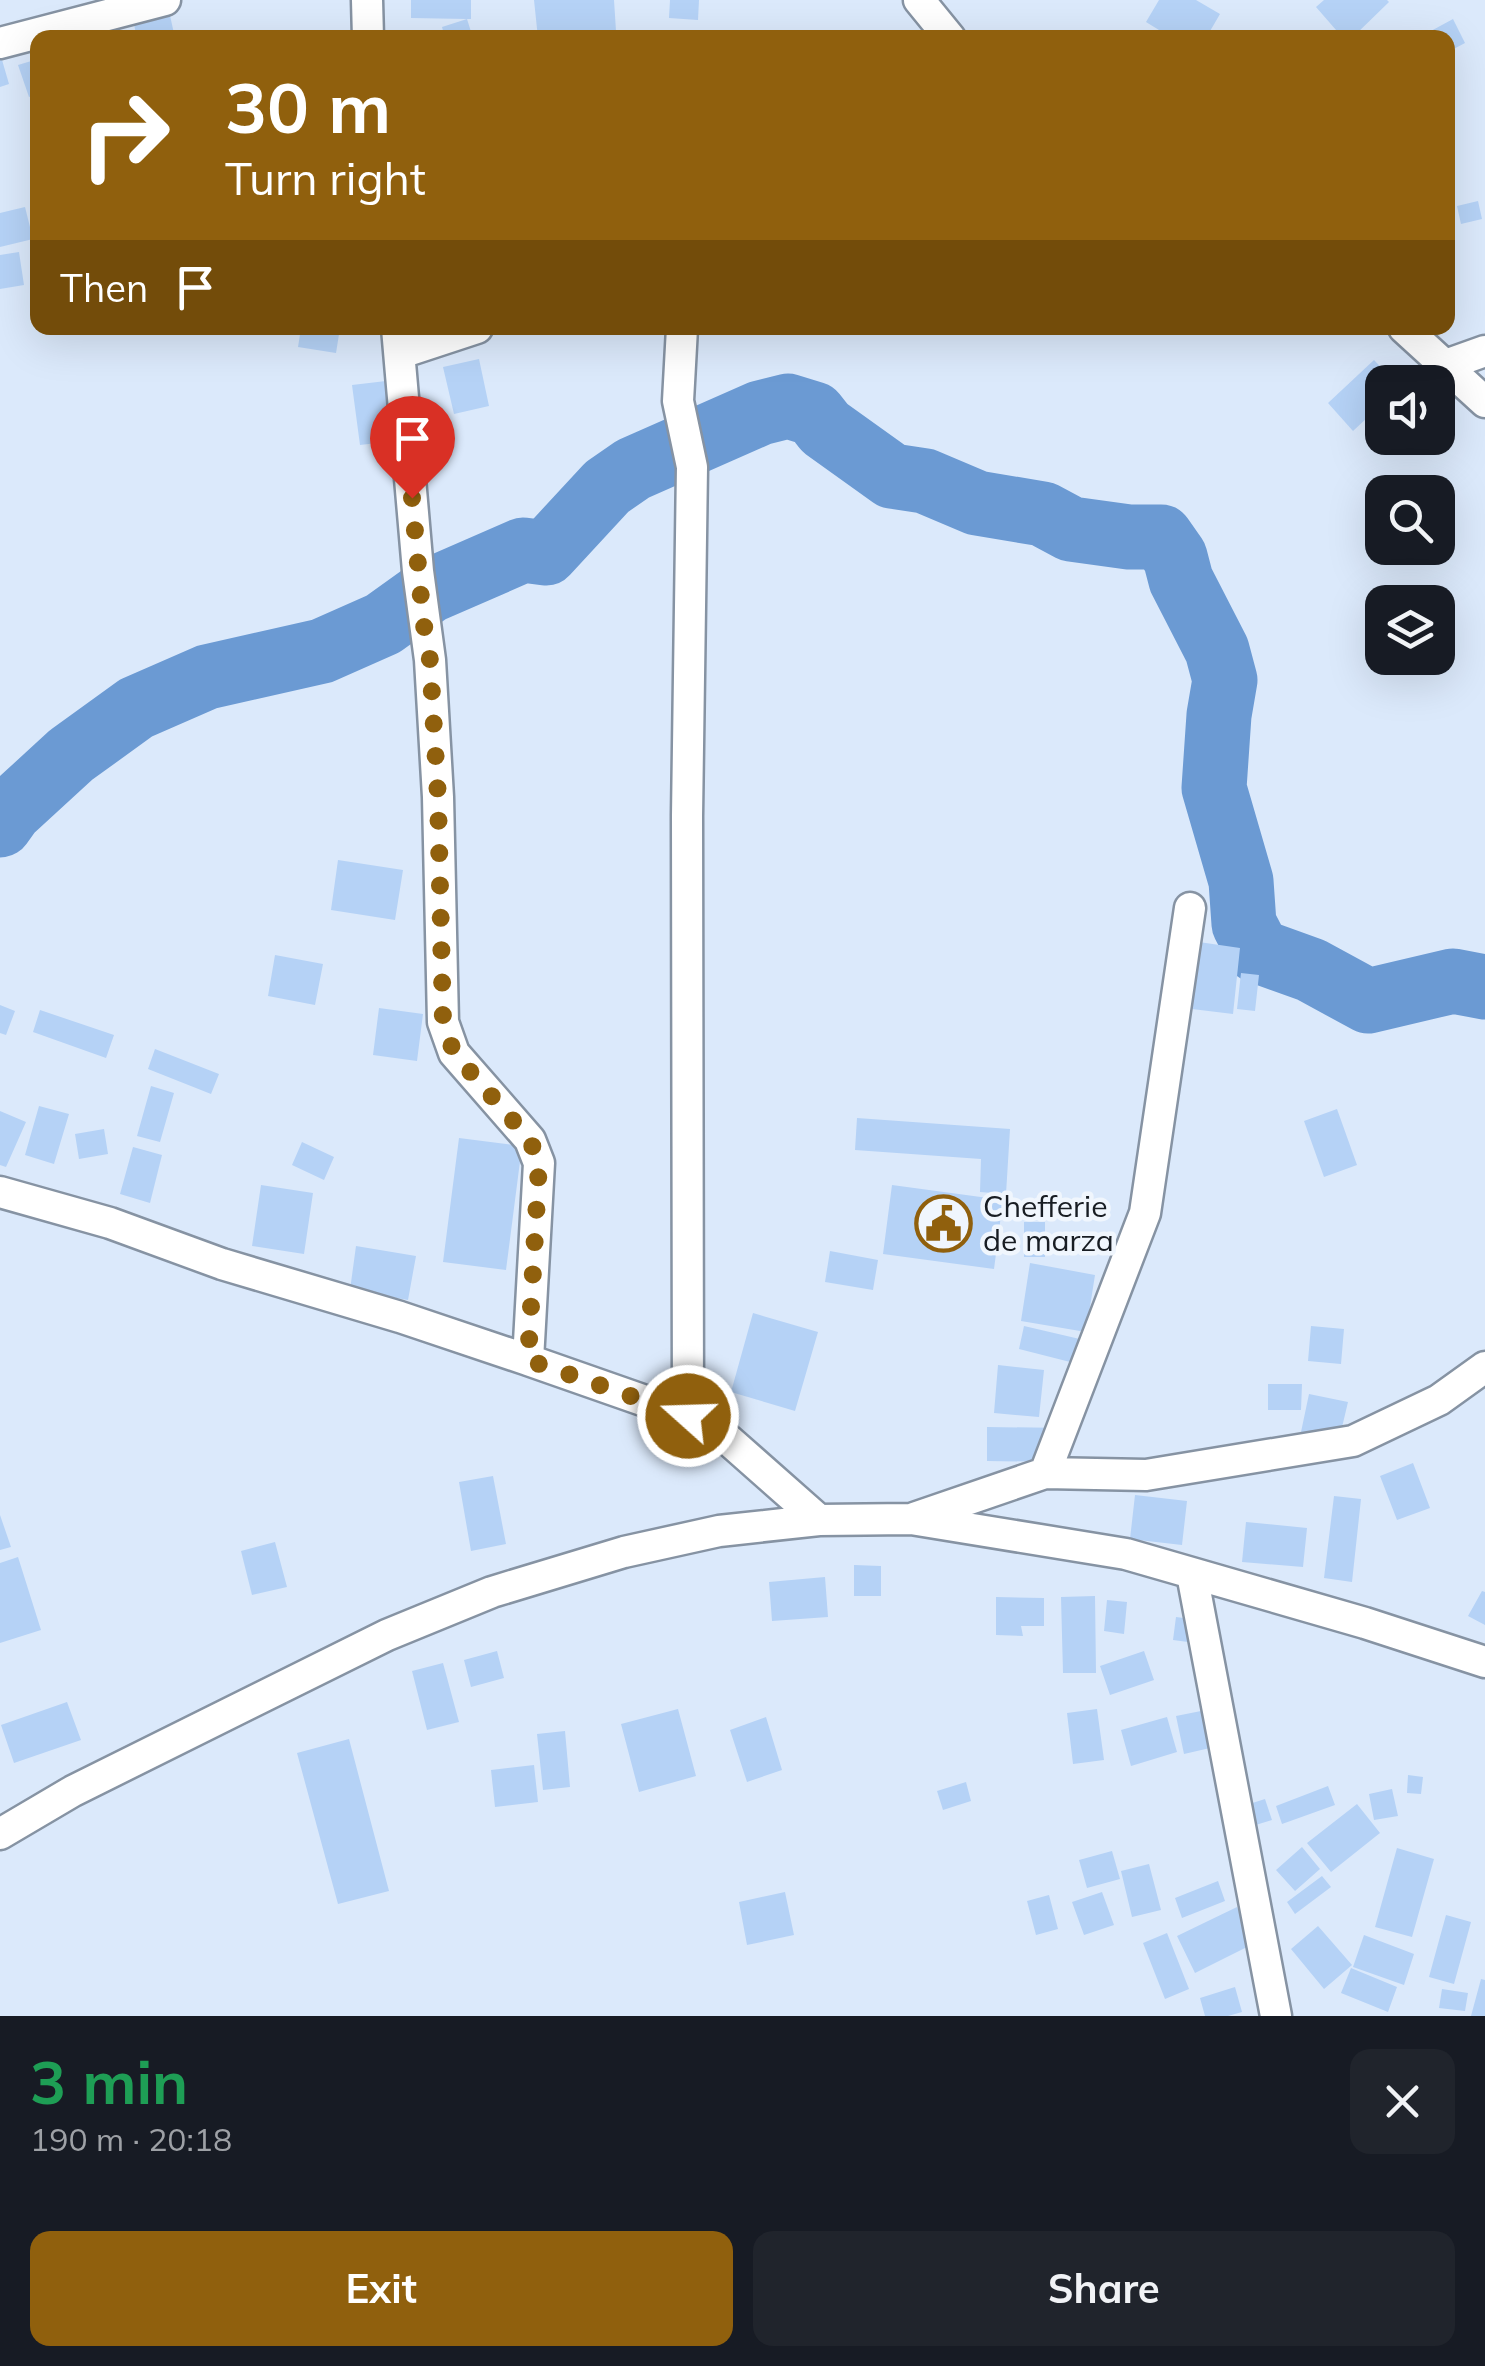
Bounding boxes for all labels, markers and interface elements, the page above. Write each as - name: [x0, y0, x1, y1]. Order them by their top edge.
- text: 30 m: [225, 63, 391, 151]
- icon: right: [60, 70, 190, 200]
- text: Turn right: [225, 150, 426, 206]
- icon: arrive: [168, 260, 223, 315]
- text: Then: [60, 264, 148, 312]
- map controls: [1365, 365, 1455, 675]
- button: sound: [1365, 365, 1455, 455]
- pin: [370, 396, 455, 499]
- icon: arrive: [385, 411, 440, 466]
- button: search: [1365, 475, 1455, 565]
- button: layers: [1365, 585, 1455, 675]
- place label: Chefferie de marza: [983, 1187, 1114, 1259]
- public building icon: Chefferie de marza: [914, 1194, 974, 1254]
- position arrow: [636, 1364, 740, 1468]
- text: 3 min: [30, 2044, 188, 2119]
- button: close: [1350, 2049, 1455, 2154]
- text: 190 m · 20:18: [30, 2119, 232, 2159]
- button: Exit: [30, 2231, 733, 2346]
- button: Share: [753, 2231, 1455, 2346]

